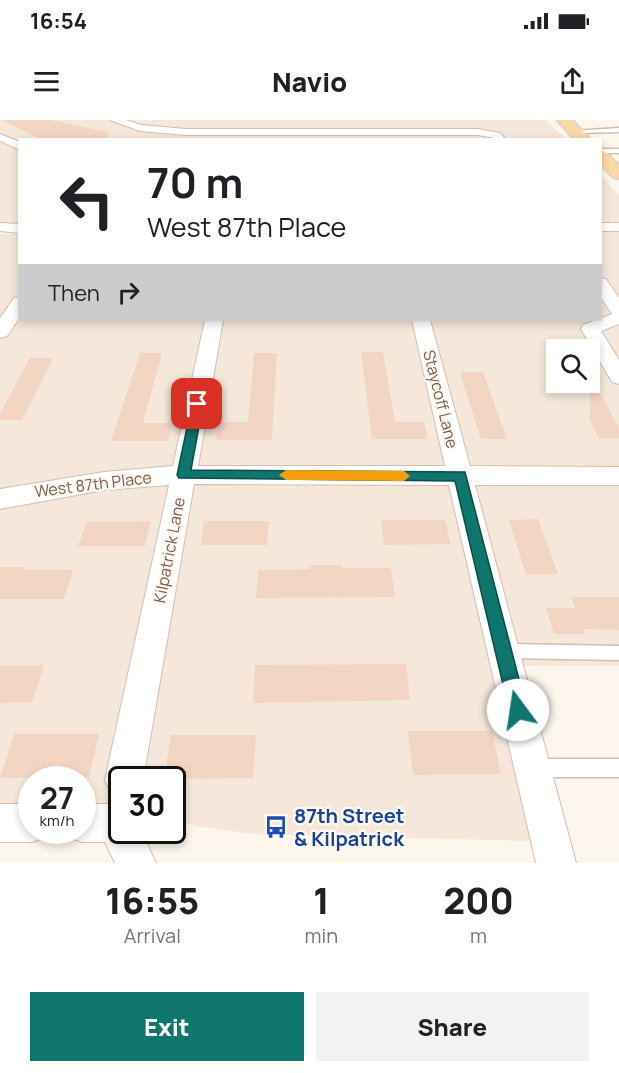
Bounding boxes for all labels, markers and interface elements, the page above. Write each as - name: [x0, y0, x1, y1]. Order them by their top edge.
- text: 16:54: [30, 6, 87, 36]
- text: Navio: [272, 63, 347, 100]
- icon: menu: [30, 65, 63, 98]
- icon: share: [556, 65, 589, 98]
- text: 70 m: [147, 153, 243, 211]
- icon: left: [48, 162, 126, 240]
- text: West 87th Place: [147, 208, 346, 245]
- icon: right: [112, 276, 145, 309]
- text: Then: [48, 278, 100, 308]
- map controls: [546, 339, 600, 393]
- button: search: [546, 339, 600, 393]
- street label: Staycoff Lane: [418, 348, 464, 450]
- pin: [171, 378, 222, 429]
- icon: arrive: [180, 387, 213, 420]
- street label: West 87th Place: [33, 466, 153, 502]
- street label: Kilpatrick Lane: [148, 495, 190, 605]
- position arrow: [486, 678, 550, 742]
- speed limit sign: 30: [108, 766, 186, 844]
- text: 27: [40, 777, 74, 818]
- place label: 87th Street & Kilpatrick: [294, 802, 405, 852]
- text: km/h: [40, 810, 74, 831]
- bus stop icon: 87th Street & Kilpatrick: [263, 814, 289, 840]
- text: 16:55: [105, 876, 199, 925]
- text: 1: [313, 876, 330, 925]
- text: 200: [443, 876, 514, 925]
- text: Arrival: [124, 922, 181, 949]
- text: min: [305, 922, 338, 949]
- text: m: [470, 922, 487, 949]
- button: Exit: [30, 992, 304, 1061]
- button: Share: [316, 992, 589, 1061]

